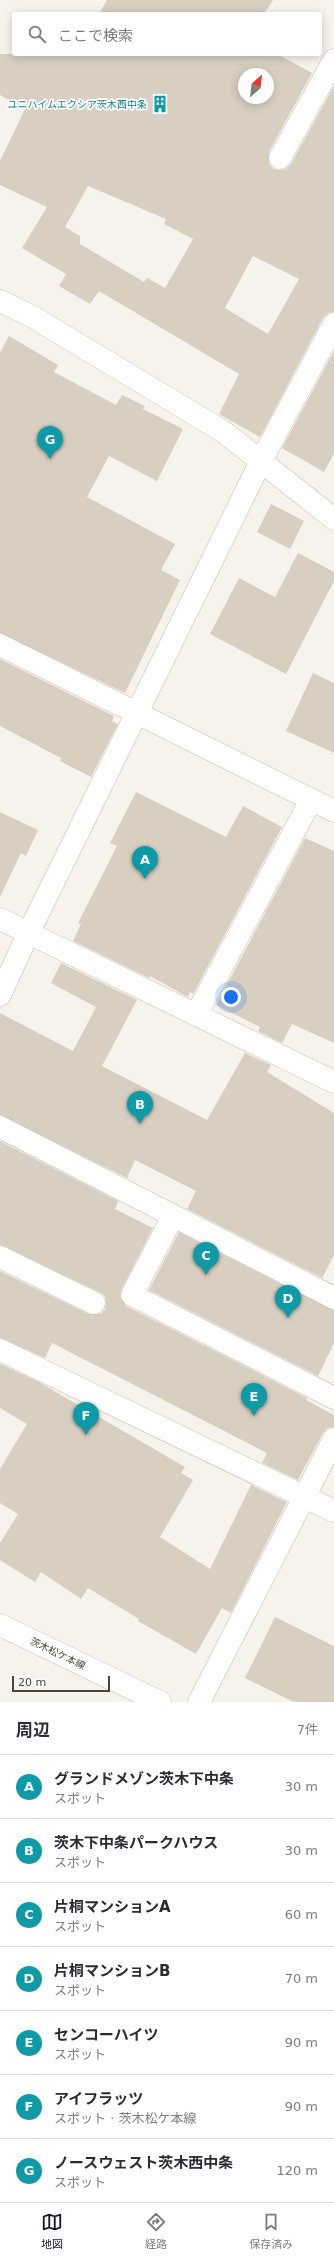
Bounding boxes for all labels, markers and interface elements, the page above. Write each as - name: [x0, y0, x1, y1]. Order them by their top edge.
- search box: [12, 12, 322, 56]
- icon: search: [26, 23, 48, 45]
- text: ここで検索: [58, 27, 133, 45]
- north arrow: [238, 68, 274, 104]
- building icon: ユニハイムエクシア茨木西中条: [150, 94, 170, 114]
- place label: ユニハイムエクシア茨木西中条: [7, 99, 147, 110]
- pin: G: [37, 426, 63, 459]
- pin: A: [132, 846, 158, 879]
- your location: [221, 987, 241, 1007]
- pin: B: [127, 1091, 153, 1124]
- pin: C: [193, 1242, 219, 1275]
- pin: D: [275, 1285, 301, 1318]
- pin: E: [241, 1383, 267, 1416]
- pin: F: [73, 1402, 99, 1435]
- street label: 茨木松ケ本線: [28, 1635, 87, 1672]
- scale bar: [12, 1674, 110, 1693]
- text: 20 m: [18, 1676, 46, 1689]
- text: 周辺: [16, 1720, 50, 1740]
- text: 7件: [297, 1722, 318, 1737]
- text: グランドメゾン茨木下中条: [54, 1770, 234, 1788]
- text: A: [24, 1779, 34, 1794]
- text: 30 m: [285, 1779, 318, 1794]
- text: スポット: [54, 1791, 106, 1806]
- text: 茨木下中条パークハウス: [54, 1834, 218, 1852]
- text: B: [24, 1843, 34, 1858]
- text: 30 m: [285, 1843, 318, 1858]
- text: スポット: [54, 1855, 106, 1870]
- text: 片桐マンションA: [54, 1898, 171, 1916]
- text: C: [24, 1907, 34, 1922]
- text: 60 m: [285, 1907, 318, 1922]
- text: スポット: [54, 1919, 106, 1934]
- text: 片桐マンションB: [54, 1962, 170, 1980]
- text: D: [24, 1971, 34, 1986]
- text: 70 m: [285, 1971, 318, 1986]
- text: スポット: [54, 1983, 106, 1998]
- text: センコーハイツ: [54, 2026, 158, 2044]
- text: E: [25, 2035, 33, 2050]
- text: 90 m: [285, 2035, 318, 2050]
- text: スポット: [54, 2047, 106, 2062]
- text: アイフラッツ: [54, 2090, 143, 2108]
- text: F: [25, 2099, 33, 2114]
- text: 90 m: [285, 2099, 318, 2114]
- text: スポット · 茨木松ケ本線: [54, 2111, 196, 2126]
- text: ノースウェスト茨木西中条: [54, 2154, 233, 2172]
- text: G: [24, 2163, 34, 2178]
- text: 120 m: [276, 2163, 318, 2178]
- text: スポット: [54, 2175, 106, 2190]
- tab: 地図: [41, 2211, 63, 2251]
- tab: 経路: [145, 2211, 167, 2251]
- tab: 保存済み: [249, 2211, 293, 2251]

